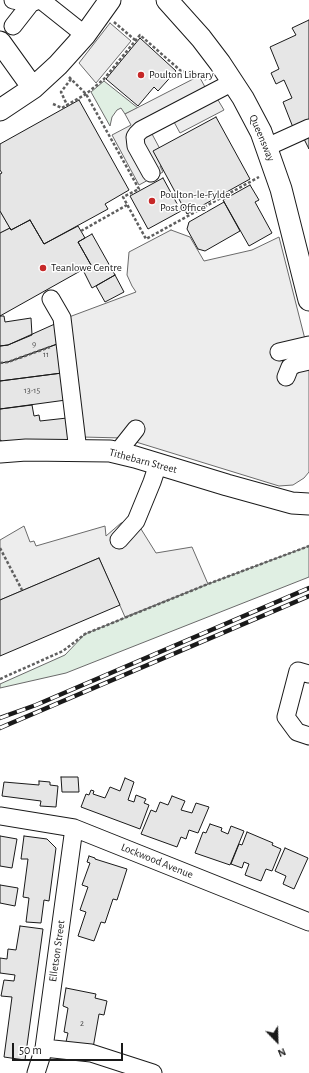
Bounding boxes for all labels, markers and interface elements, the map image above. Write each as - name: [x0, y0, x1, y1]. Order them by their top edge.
- place label: Poulton Library: [149, 68, 214, 82]
- marker: Poulton Library: [136, 70, 146, 80]
- street label: Queensway: [246, 113, 278, 163]
- place label: Poulton-le-Fylde Post Office: [160, 188, 230, 214]
- marker: Poulton-le-Fylde Post Office: [147, 196, 157, 206]
- place label: Teanlowe Centre: [51, 261, 122, 275]
- marker: Teanlowe Centre: [38, 263, 48, 273]
- house number: 9: [32, 339, 36, 349]
- house number: 11: [43, 349, 49, 359]
- house number: 13-15: [24, 385, 40, 395]
- street label: Tithebarn Street: [108, 446, 178, 476]
- street label: Lockwood Avenue: [119, 841, 195, 881]
- street label: Elletson Street: [46, 919, 68, 983]
- house number: 2: [80, 1018, 84, 1028]
- north arrow: [257, 1021, 297, 1061]
- scale bar: [14, 1035, 125, 1061]
- text: 50 m: [19, 1044, 42, 1056]
- text: N: [276, 1046, 288, 1059]

